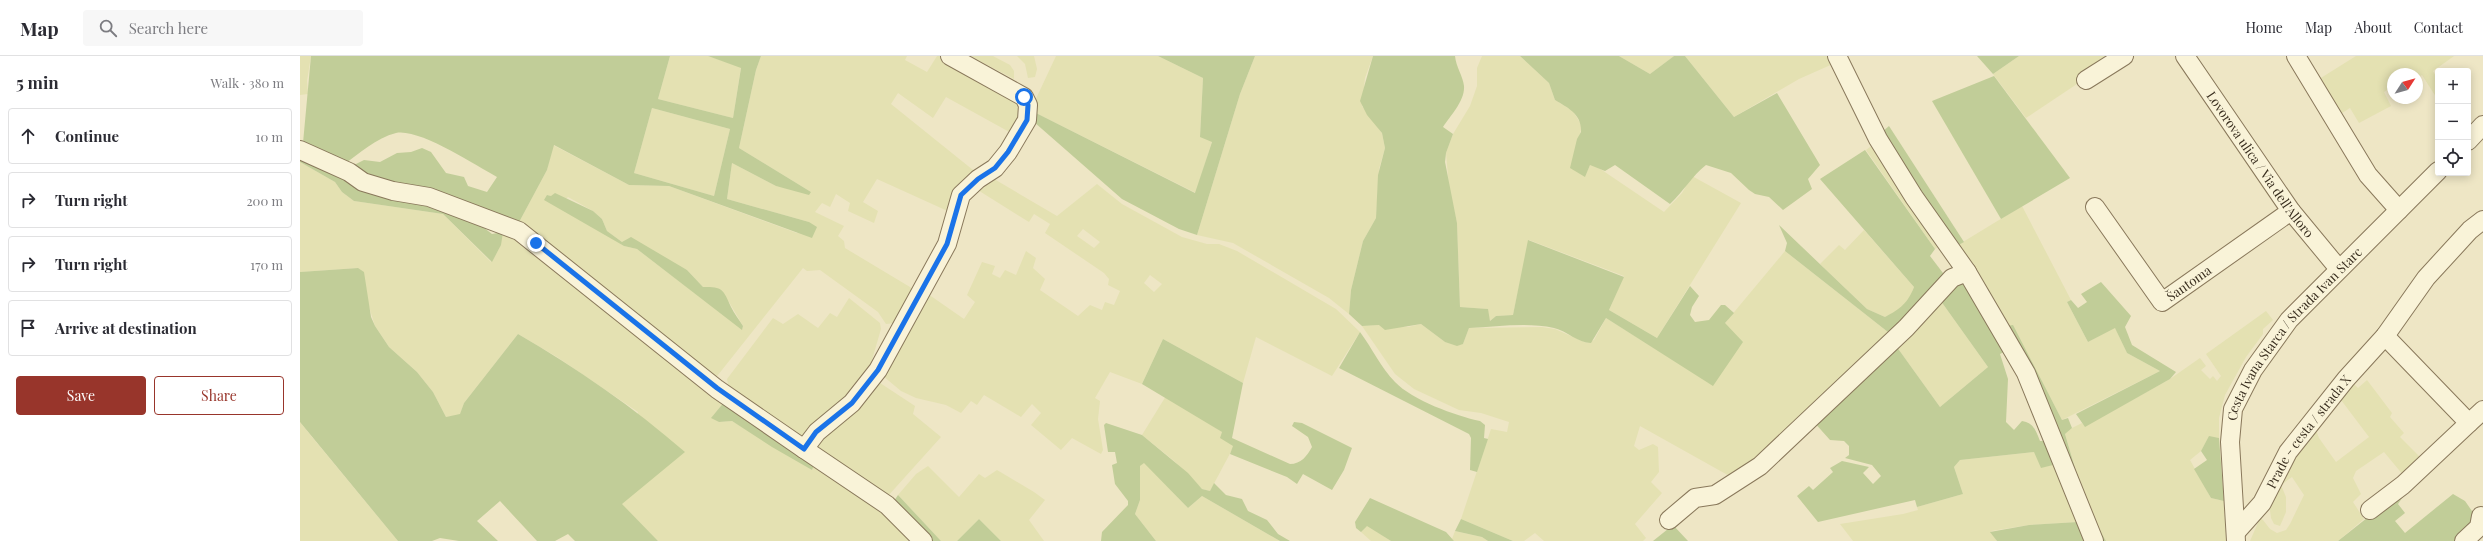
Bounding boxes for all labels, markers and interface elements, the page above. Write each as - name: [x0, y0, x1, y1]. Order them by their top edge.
- search box: [83, 10, 363, 46]
- text: Map: [20, 15, 59, 41]
- icon: search: [97, 17, 119, 39]
- text: Search here: [129, 18, 208, 38]
- text: Home: [2245, 18, 2283, 37]
- text: Map: [2305, 18, 2332, 37]
- text: About: [2354, 18, 2392, 37]
- text: Contact: [2414, 18, 2463, 37]
- north arrow: [2387, 68, 2423, 104]
- map controls: [2435, 68, 2471, 176]
- button: +: [2435, 68, 2471, 104]
- text: 5 min: [16, 71, 59, 93]
- text: Walk · 380 m: [211, 74, 284, 91]
- route start: [1015, 88, 1033, 106]
- street label: Lovorova ulica / Via dell'Alloro: [2204, 88, 2318, 241]
- button: −: [2435, 104, 2471, 140]
- icon: ahead: [17, 125, 39, 147]
- text: Continue: [55, 126, 119, 146]
- text: 10 m: [256, 128, 283, 145]
- button: locate: [2435, 140, 2471, 176]
- icon: right: [17, 189, 39, 211]
- text: Turn right: [55, 190, 128, 210]
- text: 200 m: [246, 192, 283, 209]
- route end: [527, 234, 545, 252]
- street label: Cesta Ivana Starca / Strada Ivan Starc: [2223, 243, 2365, 421]
- icon: right: [17, 253, 39, 275]
- text: Turn right: [55, 254, 128, 274]
- text: 170 m: [250, 256, 283, 273]
- street label: Šantoma: [2163, 261, 2215, 304]
- icon: arrive: [17, 317, 39, 339]
- text: Arrive at destination: [55, 318, 197, 338]
- street label: Prade - cesta / strada X: [2262, 371, 2355, 491]
- button: Save: [16, 376, 146, 415]
- button: Share: [154, 376, 284, 415]

